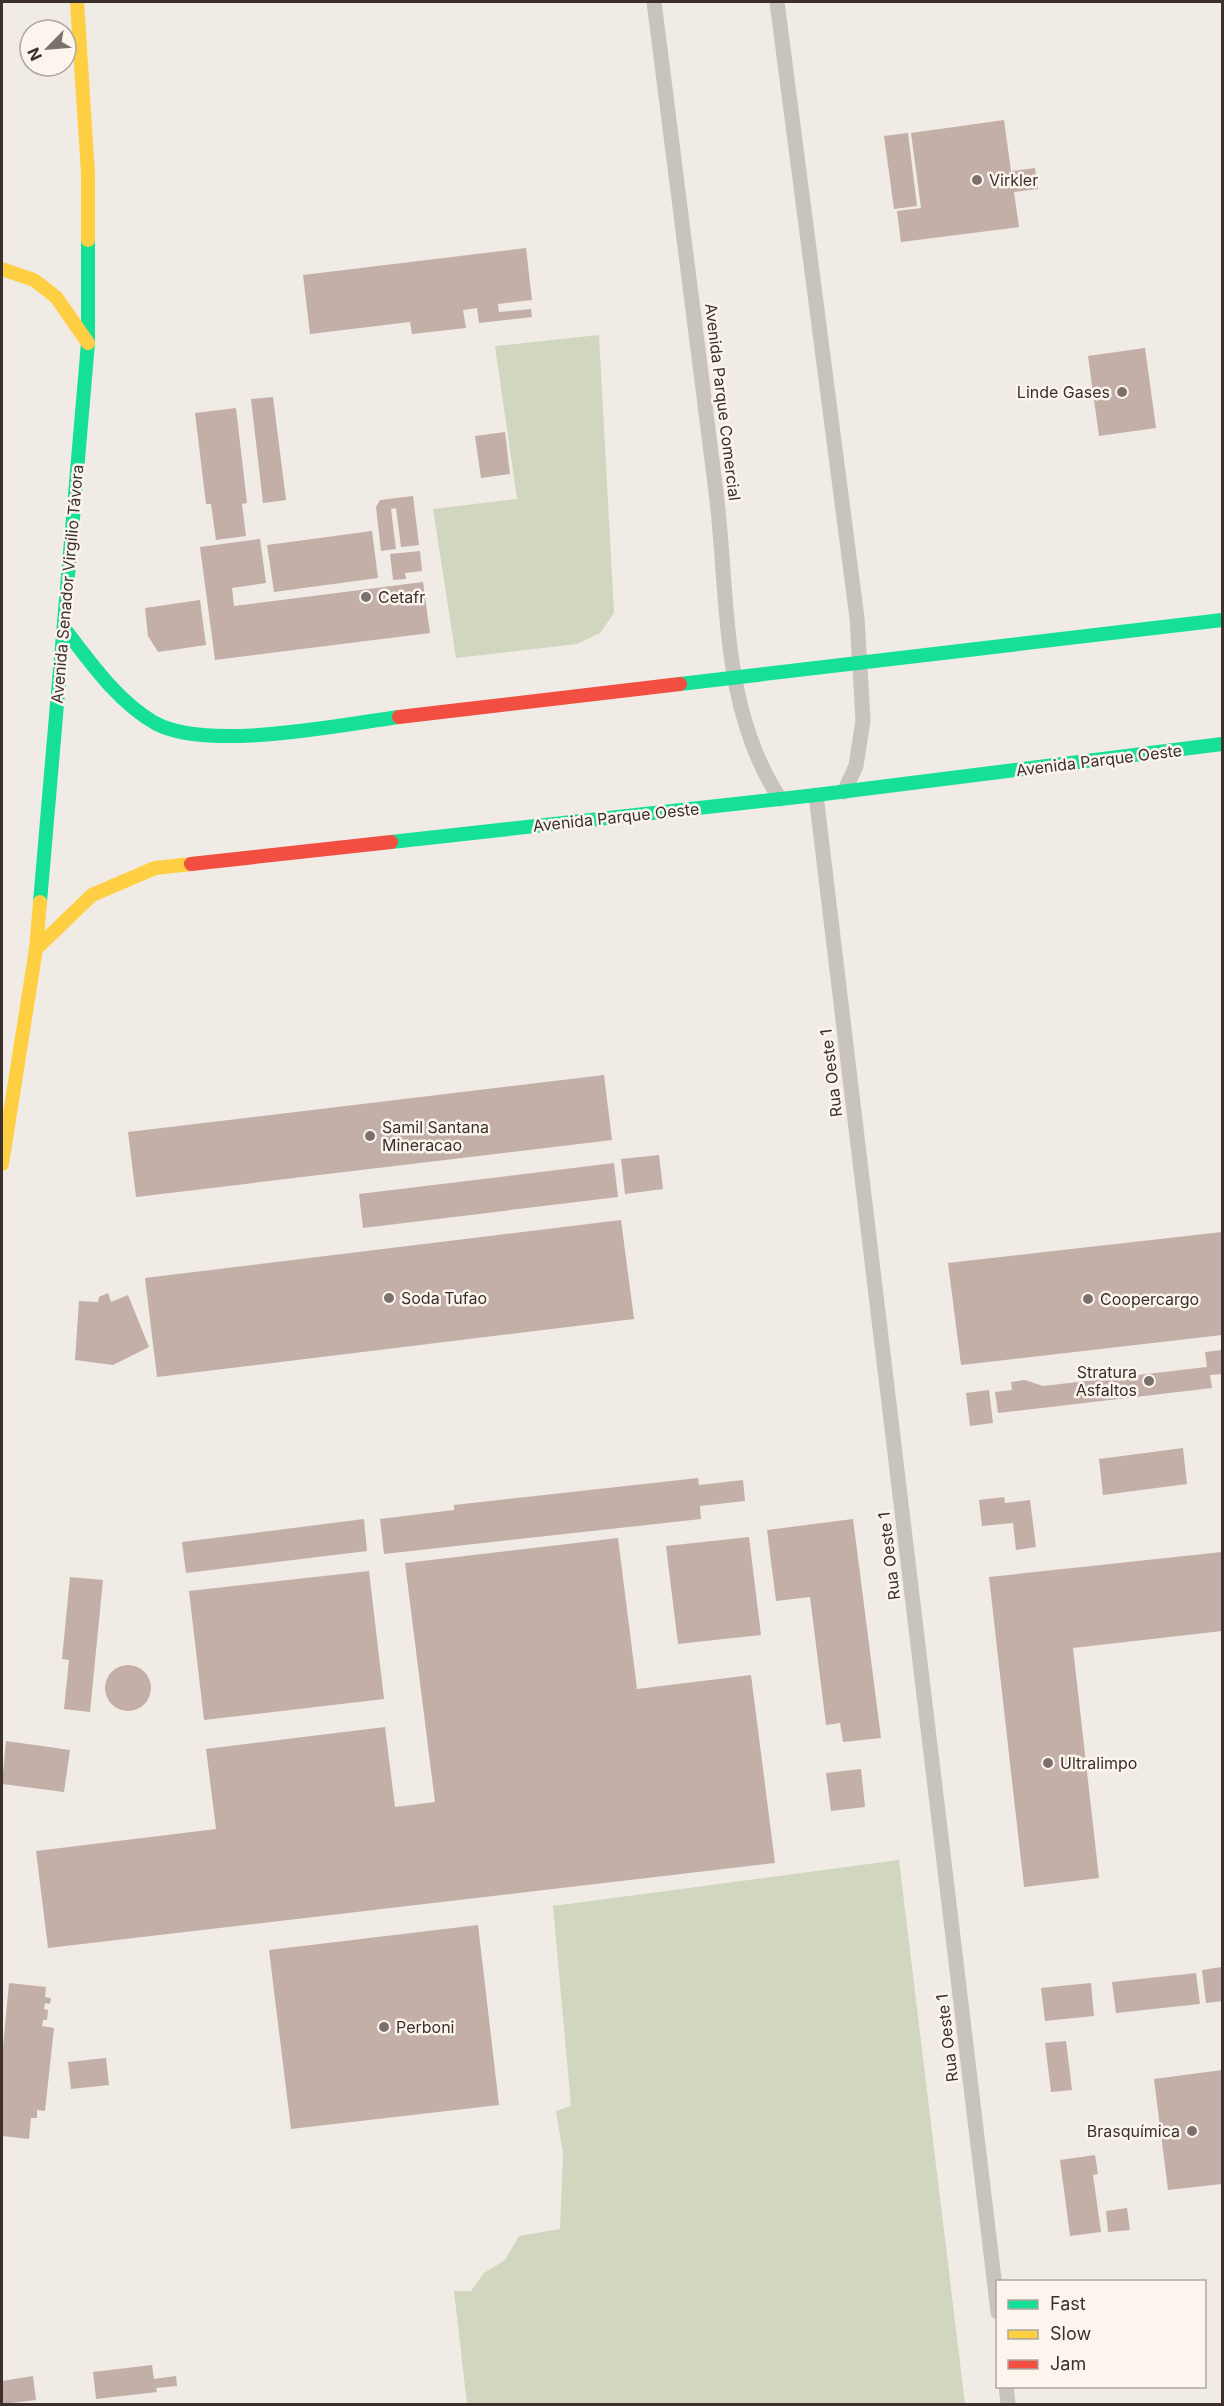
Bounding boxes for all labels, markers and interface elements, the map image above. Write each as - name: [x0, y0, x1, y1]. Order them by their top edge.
- north arrow: [18, 18, 78, 78]
- text: N: [23, 45, 46, 64]
- place label: Virkler: [989, 170, 1038, 190]
- marker: Virkler: [970, 173, 984, 187]
- street label: Avenida Parque Comercial: [701, 302, 745, 502]
- place label: Linde Gases: [1017, 382, 1110, 402]
- marker: Linde Gases: [1115, 385, 1129, 399]
- street label: Avenida Senador Virgílio Távora: [47, 464, 87, 704]
- place label: Cetafr: [378, 587, 425, 607]
- marker: Cetafr: [359, 590, 373, 604]
- street label: Avenida Parque Oeste: [1015, 740, 1183, 780]
- street label: Avenida Parque Oeste: [532, 798, 700, 836]
- street label: Rua Oeste 1: [816, 1028, 846, 1118]
- place label: Samil Santana Mineracao: [382, 1117, 489, 1155]
- marker: Samil Santana Mineracao: [363, 1129, 377, 1143]
- place label: Soda Tufao: [401, 1288, 487, 1308]
- place label: Coopercargo: [1100, 1289, 1199, 1309]
- marker: Soda Tufao: [382, 1291, 396, 1305]
- marker: Coopercargo: [1081, 1292, 1095, 1306]
- place label: Stratura Asfaltos: [1076, 1362, 1137, 1400]
- marker: Stratura Asfaltos: [1142, 1374, 1156, 1388]
- street label: Rua Oeste 1: [874, 1511, 904, 1601]
- place label: Ultralimpo: [1060, 1753, 1137, 1773]
- marker: Ultralimpo: [1041, 1756, 1055, 1770]
- street label: Rua Oeste 1: [932, 1993, 962, 2083]
- place label: Perboni: [396, 2017, 454, 2037]
- marker: Perboni: [377, 2020, 391, 2034]
- place label: Brasquímica: [1087, 2121, 1180, 2141]
- marker: Brasquímica: [1185, 2124, 1199, 2138]
- legend: [996, 2280, 1206, 2388]
- text: Fast: [1050, 2293, 1086, 2314]
- text: Slow: [1050, 2323, 1091, 2344]
- text: Jam: [1050, 2353, 1086, 2374]

